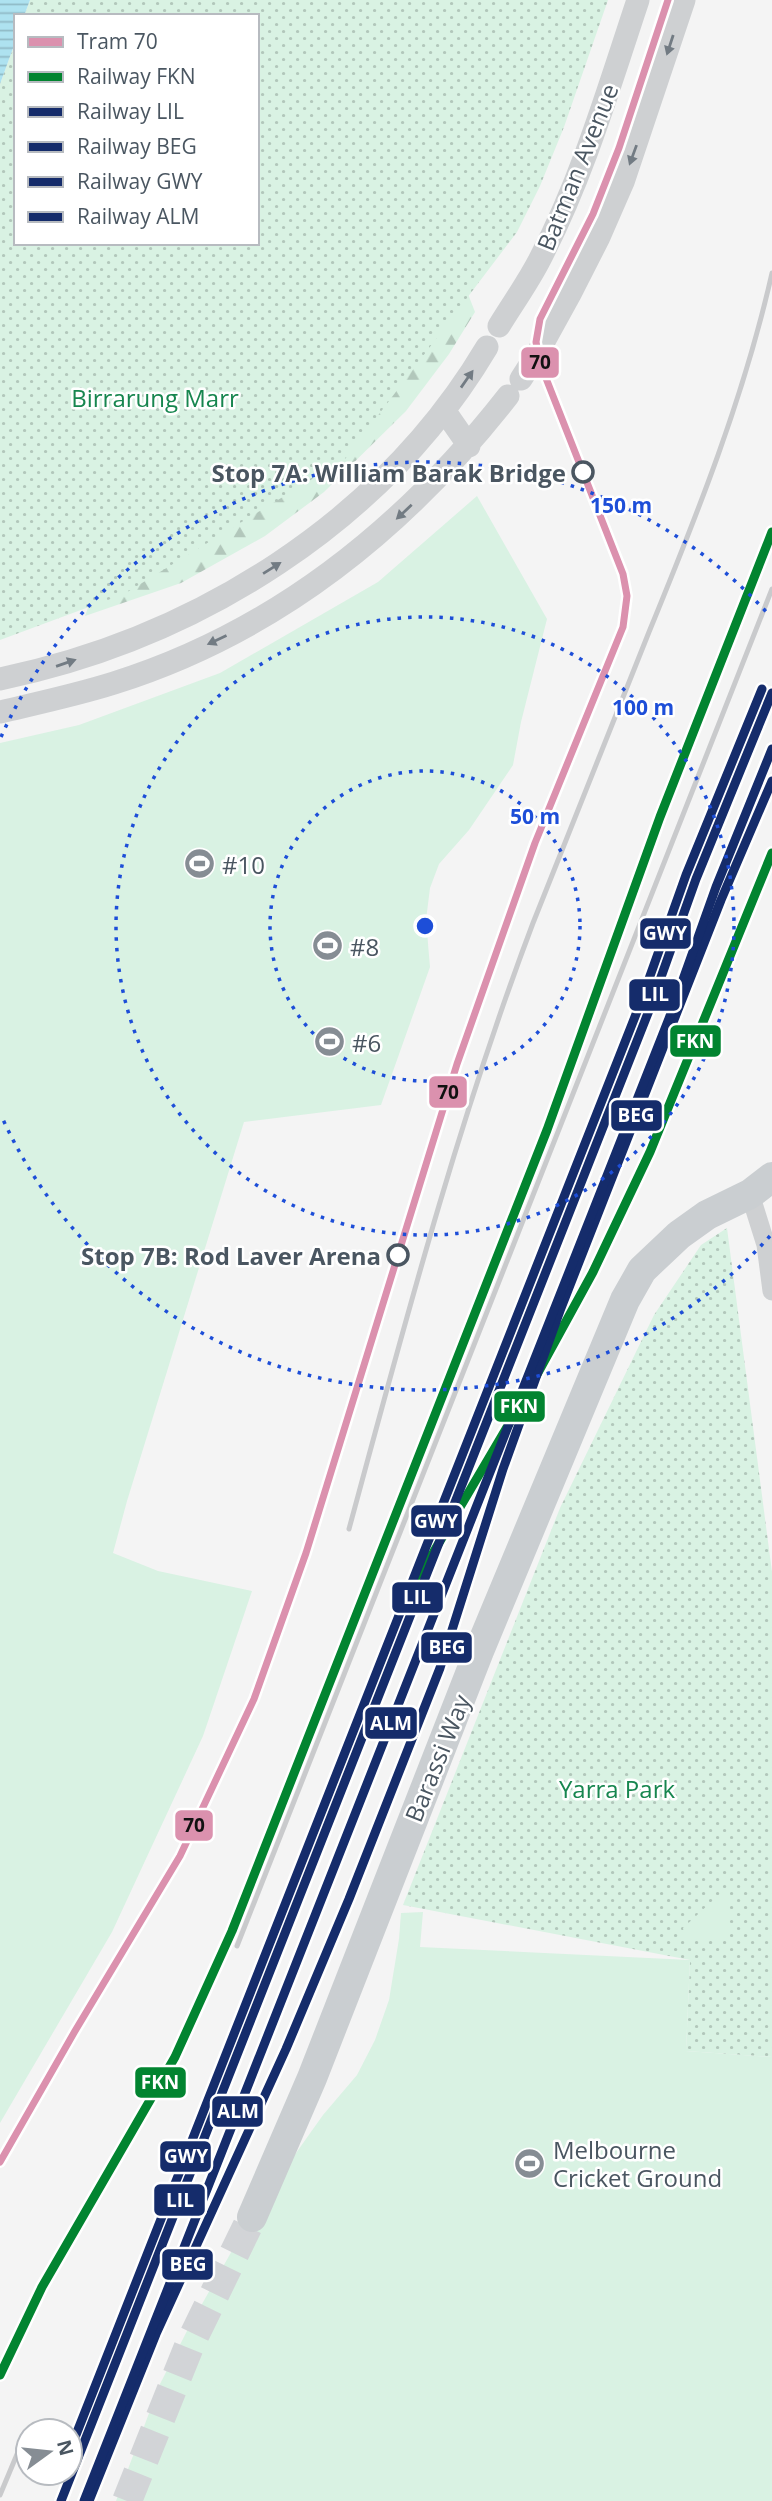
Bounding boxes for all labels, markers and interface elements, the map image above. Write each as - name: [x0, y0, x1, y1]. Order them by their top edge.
- legend: [14, 14, 259, 245]
- text: Tram 70: [77, 27, 158, 55]
- one-way arrow: [664, 35, 674, 56]
- text: Railway FKN: [77, 62, 196, 90]
- street label: Batman Avenue: [528, 79, 626, 255]
- text: Railway LIL: [77, 97, 184, 125]
- text: Railway BEG: [77, 132, 197, 160]
- one-way arrow: [627, 144, 638, 165]
- text: Railway GWY: [77, 167, 203, 195]
- text: Railway ALM: [77, 202, 199, 230]
- line badge: 70: [520, 346, 560, 379]
- text: 70: [529, 349, 551, 375]
- one-way arrow: [460, 370, 474, 388]
- park label: Birrarung Marr: [71, 381, 239, 414]
- place label: Stop 7A: William Barak Bridge: [212, 456, 566, 489]
- marker: Stop 7A: William Barak Bridge: [572, 461, 594, 483]
- text: 150 m: [590, 491, 652, 519]
- one-way arrow: [395, 504, 413, 520]
- one-way arrow: [262, 561, 282, 574]
- one-way arrow: [207, 634, 227, 646]
- one-way arrow: [56, 657, 77, 668]
- text: 100 m: [612, 693, 674, 721]
- text: 50 m: [510, 802, 560, 830]
- sports icon: #10: [182, 847, 216, 881]
- place label: #10: [222, 848, 265, 881]
- centre of rings: [413, 914, 437, 938]
- line badge: GWY: [639, 917, 692, 950]
- text: GWY: [643, 920, 687, 946]
- sports icon: #8: [310, 929, 344, 963]
- place label: #8: [350, 930, 379, 963]
- line badge: LIL: [628, 978, 681, 1012]
- text: LIL: [641, 981, 669, 1007]
- line badge: FKN: [669, 1024, 722, 1058]
- sports icon: #6: [312, 1025, 346, 1059]
- place label: #6: [352, 1026, 381, 1059]
- text: FKN: [676, 1028, 714, 1054]
- line badge: 70: [428, 1075, 468, 1109]
- text: 70: [437, 1079, 459, 1105]
- line badge: BEG: [610, 1099, 663, 1132]
- text: BEG: [617, 1102, 655, 1128]
- place label: Stop 7B: Rod Laver Arena: [81, 1239, 381, 1272]
- marker: Stop 7B: Rod Laver Arena: [387, 1244, 409, 1266]
- line badge: FKN: [493, 1390, 546, 1423]
- text: FKN: [500, 1393, 538, 1419]
- line badge: GWY: [410, 1504, 463, 1538]
- text: GWY: [414, 1508, 458, 1534]
- line badge: LIL: [391, 1581, 444, 1614]
- text: LIL: [403, 1584, 431, 1610]
- line badge: BEG: [420, 1631, 473, 1664]
- text: BEG: [428, 1634, 466, 1660]
- street label: Barassi Way: [396, 1688, 478, 1827]
- line badge: ALM: [364, 1706, 418, 1740]
- text: ALM: [370, 1710, 412, 1736]
- park label: Yarra Park: [559, 1772, 675, 1805]
- line badge: 70: [174, 1809, 214, 1842]
- text: 70: [183, 1812, 205, 1838]
- line badge: FKN: [134, 2066, 187, 2099]
- text: FKN: [141, 2069, 179, 2095]
- line badge: ALM: [211, 2095, 264, 2128]
- text: ALM: [217, 2098, 259, 2124]
- place label: Melbourne Cricket Ground: [553, 2133, 722, 2194]
- line badge: GWY: [159, 2140, 212, 2173]
- text: GWY: [164, 2143, 208, 2169]
- sports icon: Melbourne Cricket Ground: [513, 2146, 547, 2180]
- line badge: LIL: [153, 2183, 206, 2217]
- text: LIL: [166, 2187, 194, 2213]
- line badge: BEG: [161, 2248, 214, 2281]
- text: BEG: [169, 2251, 207, 2277]
- north arrow: [14, 2417, 84, 2487]
- text: N: [51, 2437, 80, 2458]

